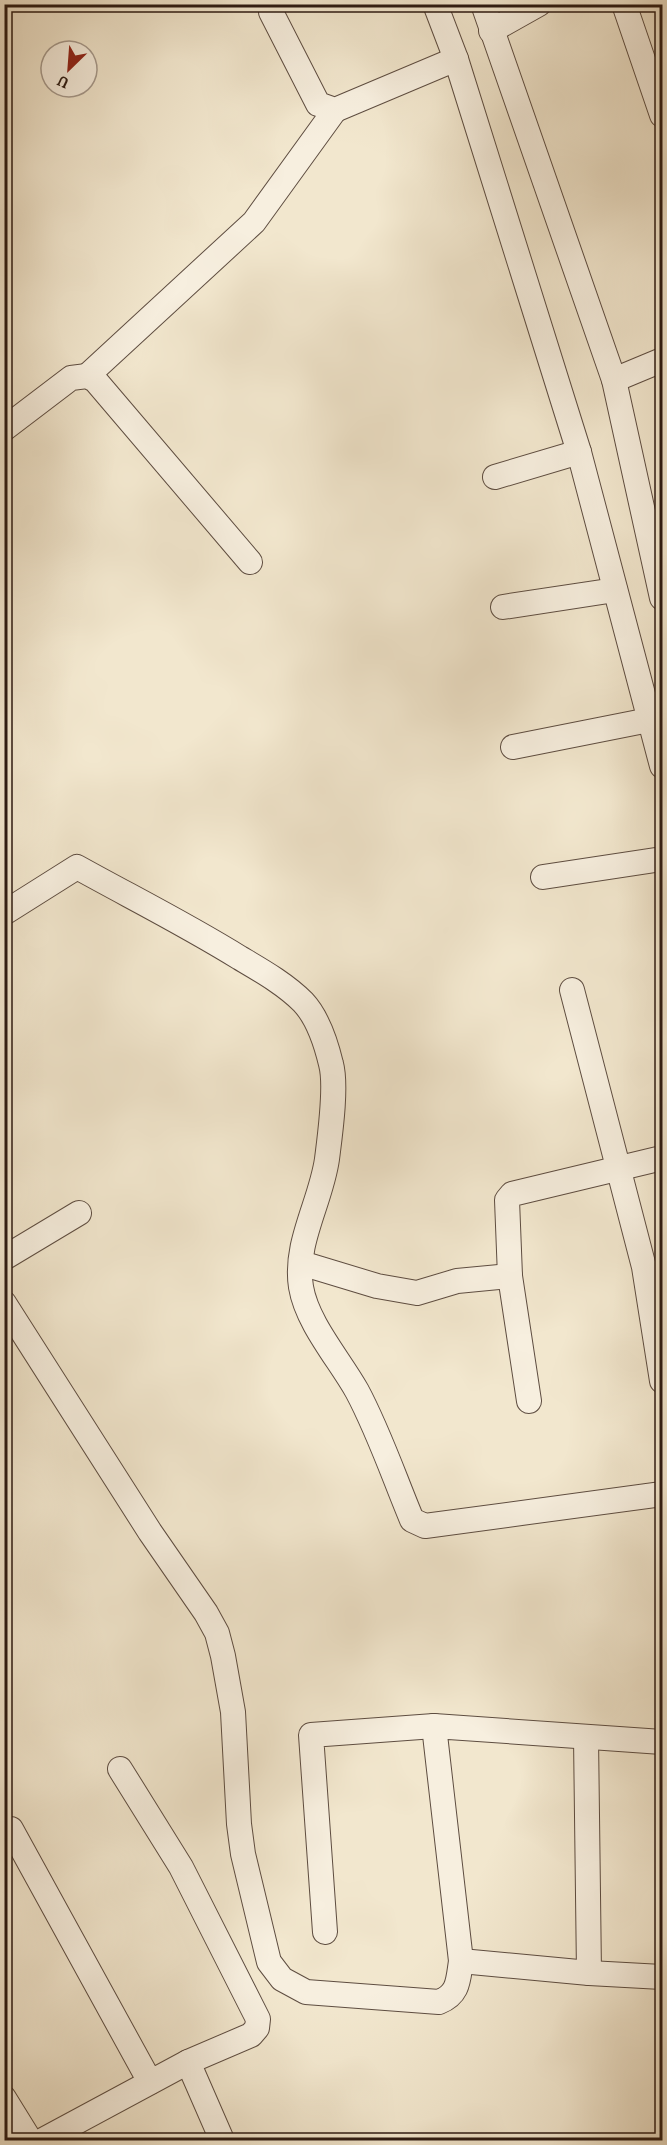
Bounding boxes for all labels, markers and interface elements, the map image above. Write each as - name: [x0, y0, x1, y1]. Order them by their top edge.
- north arrow: [39, 39, 99, 99]
- text: U: [53, 69, 72, 94]

